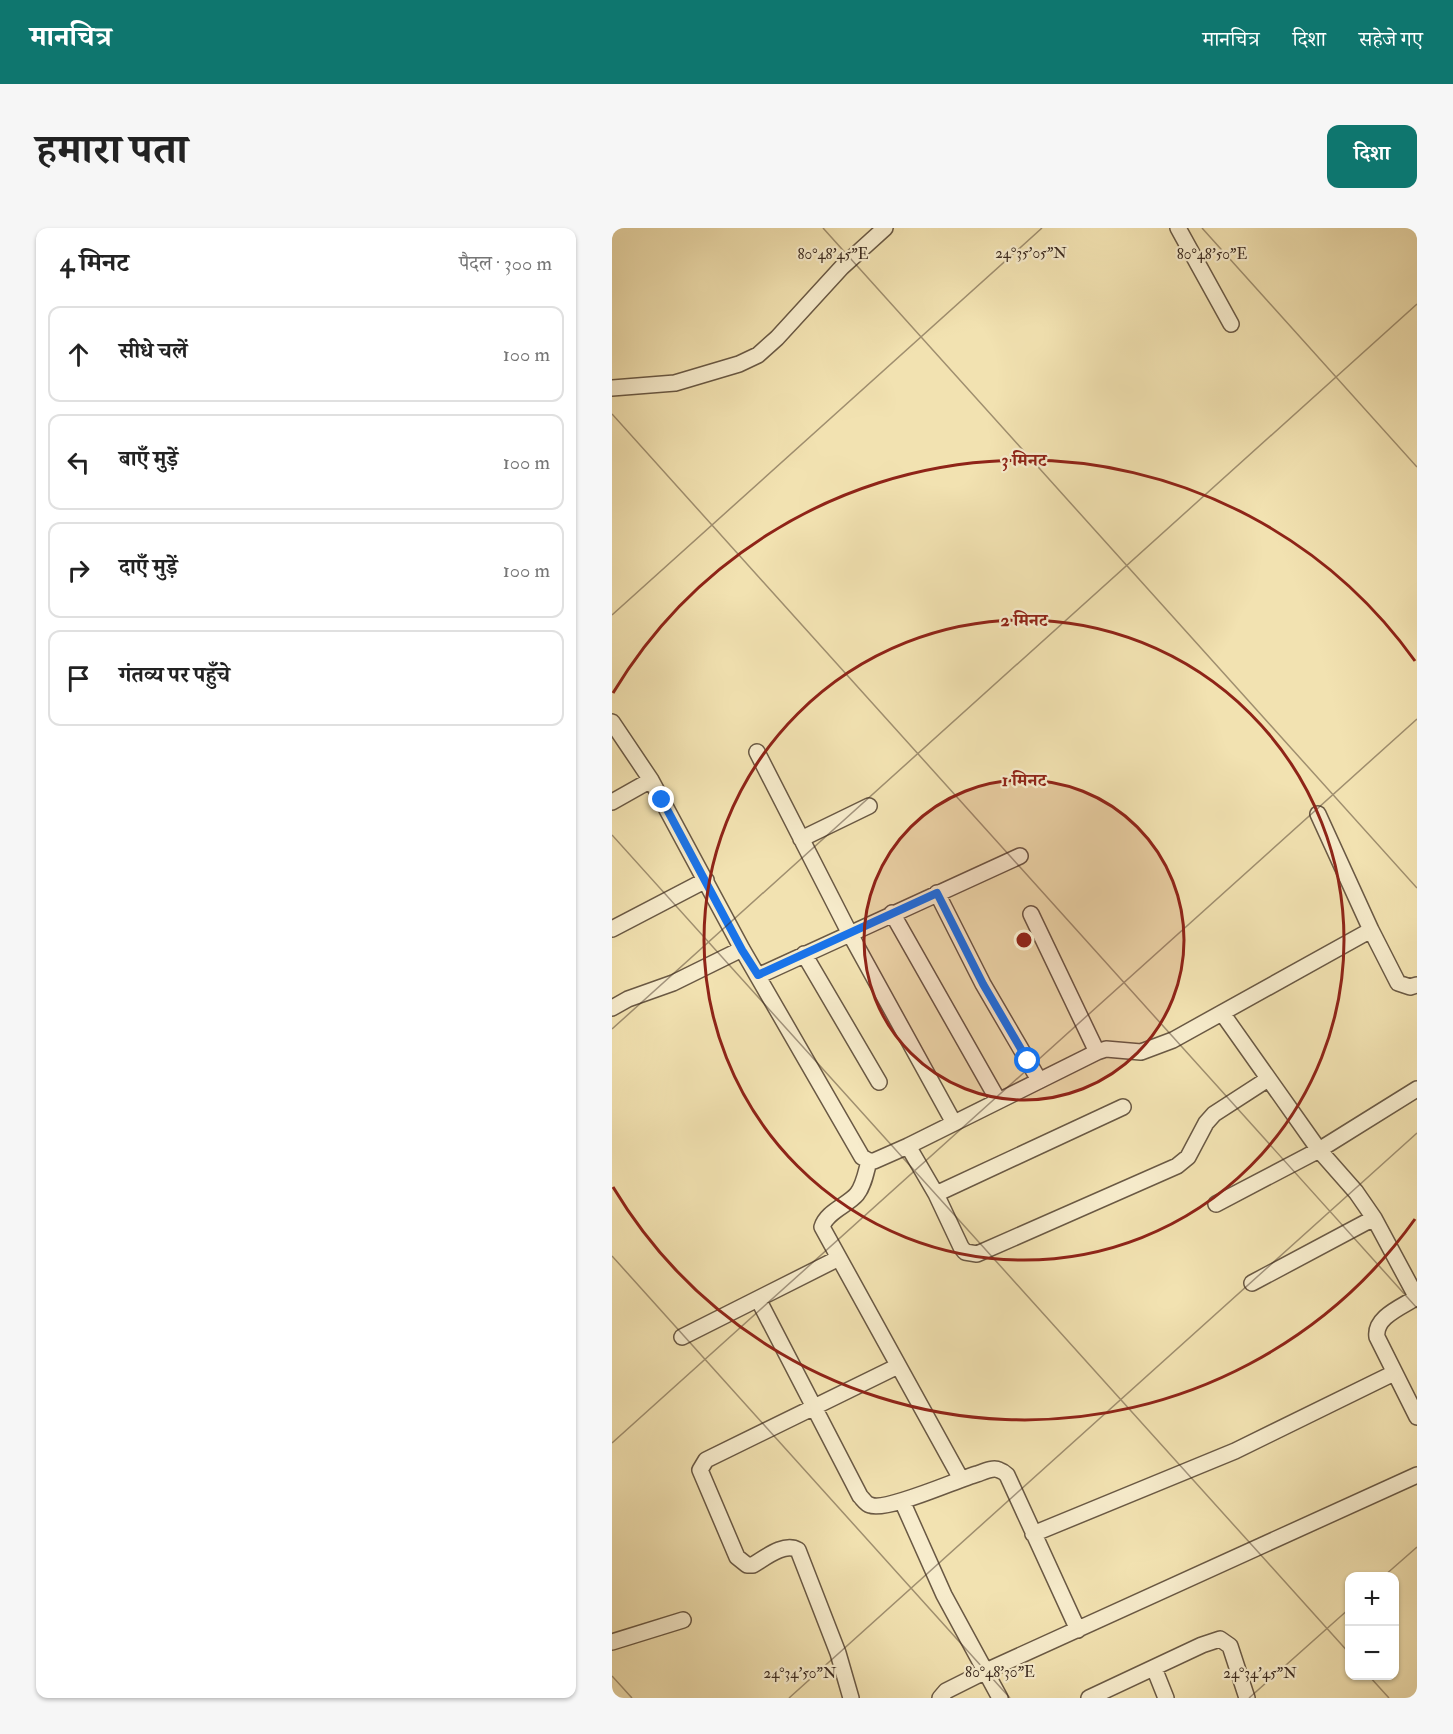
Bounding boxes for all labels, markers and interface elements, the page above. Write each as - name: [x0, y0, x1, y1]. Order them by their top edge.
- text: मानचित्र: [30, 20, 112, 55]
- text: मानचित्र: [1203, 26, 1259, 53]
- text: दिशा: [1292, 26, 1326, 53]
- text: सहेजे गए: [1359, 26, 1423, 53]
- text: हमारा पता: [36, 124, 188, 176]
- button: दिशा: [1327, 125, 1417, 188]
- text: 24°35'05"N: [995, 244, 1067, 263]
- text: 80°48'45"E: [797, 245, 869, 264]
- text: 80°48'50"E: [1177, 245, 1247, 264]
- text: 4 मिनट: [60, 247, 129, 279]
- text: पैदल · 300 m: [459, 251, 552, 276]
- text: सीधे चलें: [119, 337, 187, 365]
- icon: ahead: [62, 338, 95, 371]
- text: 100 m: [503, 342, 550, 367]
- text: बाएँ मुड़ें: [119, 445, 178, 473]
- icon: left: [62, 446, 95, 479]
- text: 3 मिनट: [1002, 449, 1048, 472]
- text: 100 m: [503, 450, 550, 475]
- text: दाएँ मुड़ें: [119, 553, 178, 581]
- icon: right: [62, 554, 95, 587]
- text: 100 m: [503, 558, 550, 583]
- text: 2 मिनट: [1000, 609, 1049, 632]
- text: गंतव्य पर पहुँचे: [119, 661, 230, 689]
- icon: arrive: [62, 662, 95, 695]
- text: 1 मिनट: [1002, 769, 1047, 792]
- route end: [648, 786, 674, 812]
- centre of rings: [1014, 930, 1034, 950]
- route start: [1014, 1047, 1040, 1073]
- map controls: [1345, 1572, 1399, 1680]
- button: +: [1345, 1572, 1399, 1626]
- button: −: [1345, 1626, 1399, 1680]
- text: 80°48'30"E: [965, 1663, 1035, 1682]
- text: 24°34'50"N: [764, 1664, 837, 1683]
- text: 24°34'45"N: [1223, 1664, 1297, 1683]

